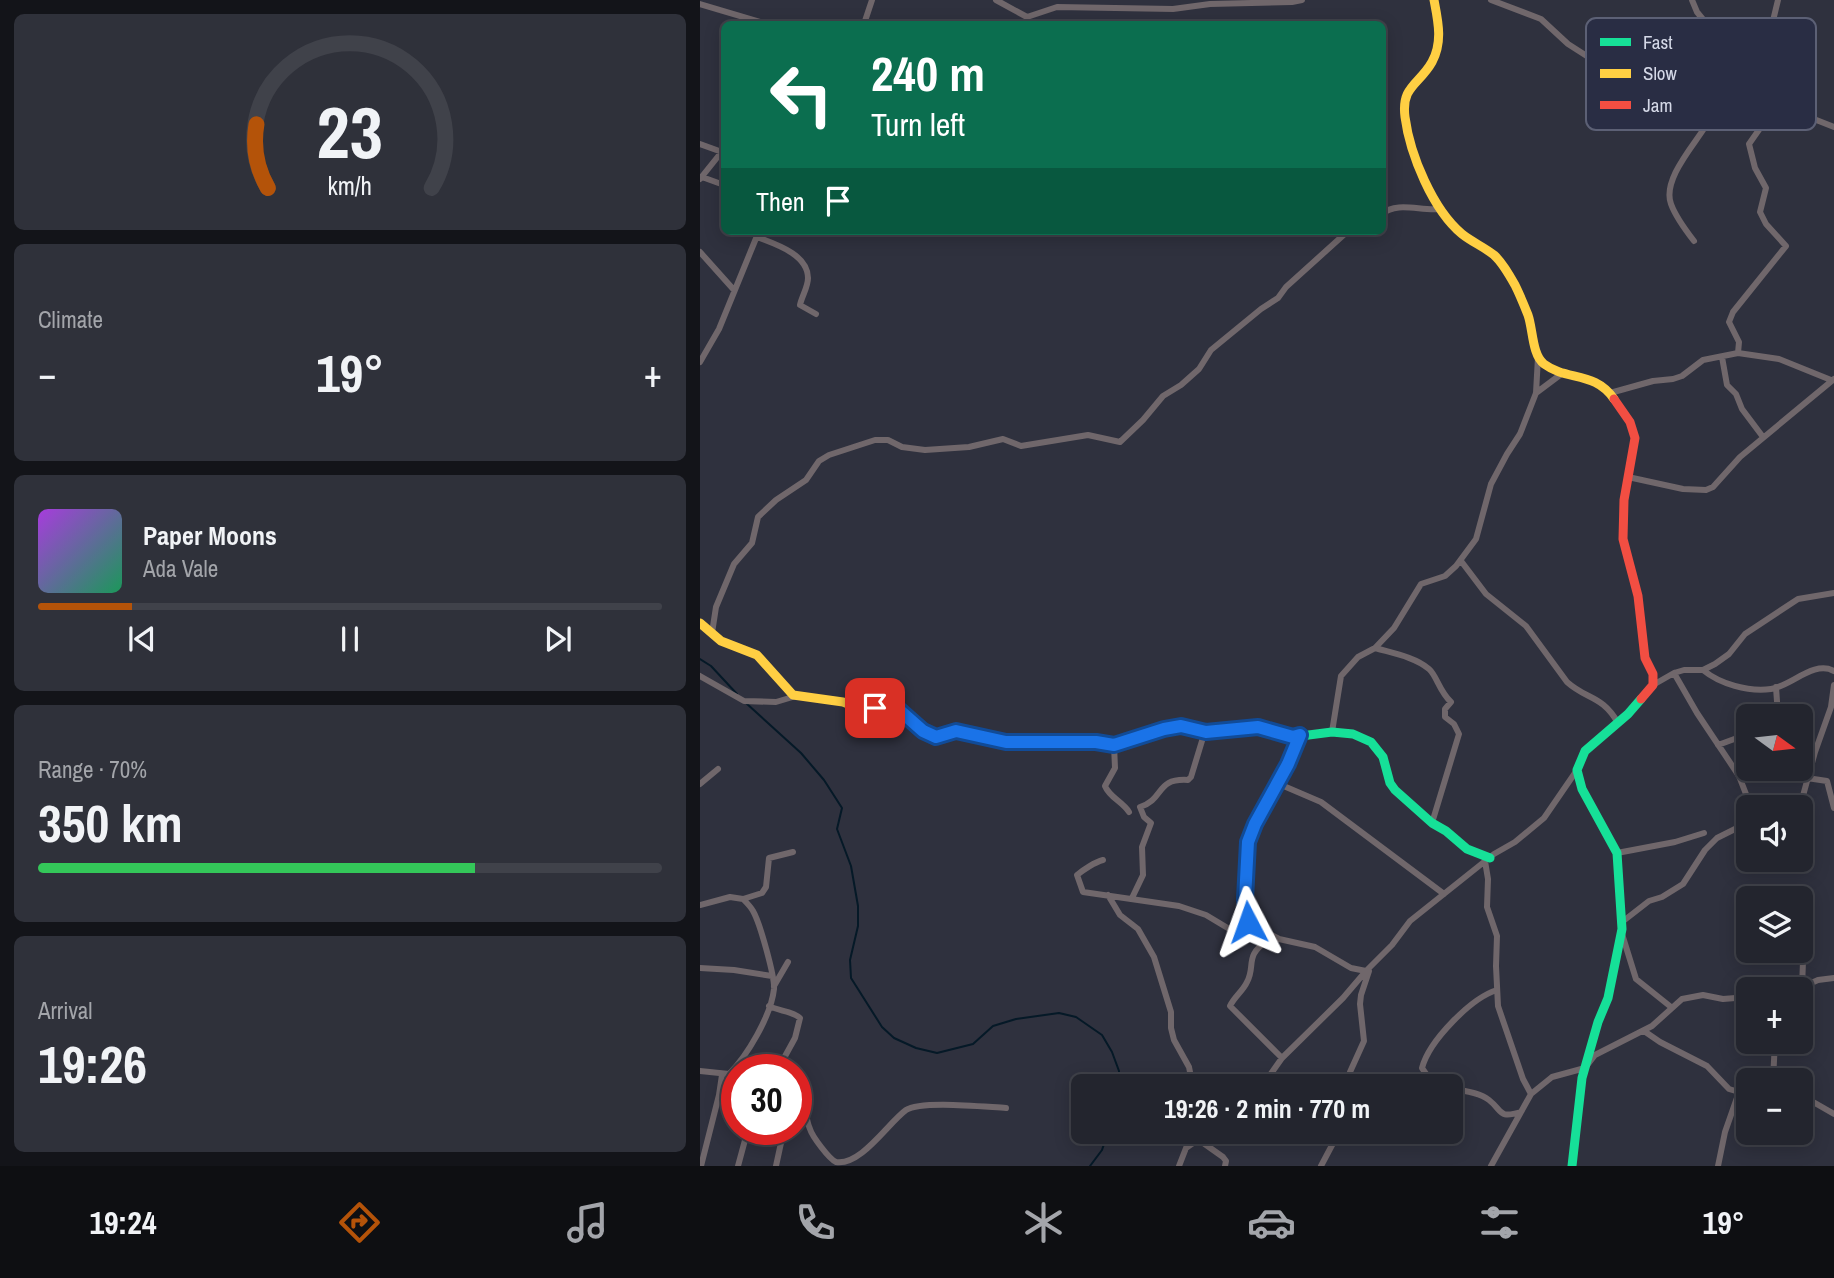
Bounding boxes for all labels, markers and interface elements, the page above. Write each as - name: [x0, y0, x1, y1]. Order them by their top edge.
- legend: [1586, 18, 1816, 130]
- text: Fast: [1643, 29, 1673, 55]
- text: 240 m: [871, 40, 985, 106]
- icon: left: [756, 49, 847, 140]
- text: Slow: [1643, 60, 1678, 86]
- text: 23: [317, 84, 383, 182]
- text: Jam: [1643, 92, 1672, 118]
- text: Turn left: [871, 103, 965, 146]
- text: km/h: [328, 169, 372, 203]
- icon: arrive: [819, 182, 857, 220]
- text: Then: [756, 184, 805, 219]
- text: Climate: [38, 304, 103, 335]
- text: 19°: [316, 338, 384, 408]
- text: −: [38, 348, 56, 399]
- text: +: [644, 348, 662, 399]
- text: Paper Moons: [143, 518, 277, 553]
- text: Ada Vale: [143, 553, 218, 584]
- icon: previous: [123, 620, 161, 658]
- icon: pause: [331, 620, 369, 658]
- icon: next: [539, 620, 577, 658]
- pin: [845, 678, 905, 738]
- icon: arrive: [856, 689, 894, 727]
- north arrow: [1736, 704, 1813, 780]
- map controls: [1736, 704, 1813, 1145]
- text: Range · 70%: [38, 754, 147, 785]
- text: 350 km: [38, 788, 183, 858]
- button: sound: [1736, 795, 1813, 872]
- position arrow: [1211, 885, 1285, 959]
- button: layers: [1736, 886, 1813, 963]
- button: +: [1736, 977, 1813, 1054]
- text: Arrival: [38, 995, 93, 1026]
- text: 19:26: [38, 1029, 147, 1099]
- speed limit sign: 30: [721, 1054, 812, 1145]
- button: −: [1736, 1068, 1813, 1145]
- text: 19:26 · 2 min · 770 m: [1164, 1091, 1370, 1126]
- icon: directions: [335, 1198, 384, 1247]
- icon: music: [563, 1198, 612, 1247]
- icon: phone: [791, 1198, 840, 1247]
- icon: climate: [1019, 1198, 1068, 1247]
- icon: car: [1247, 1198, 1296, 1247]
- icon: filters: [1475, 1198, 1524, 1247]
- text: 19:24: [89, 1201, 157, 1244]
- text: 19°: [1703, 1201, 1745, 1244]

